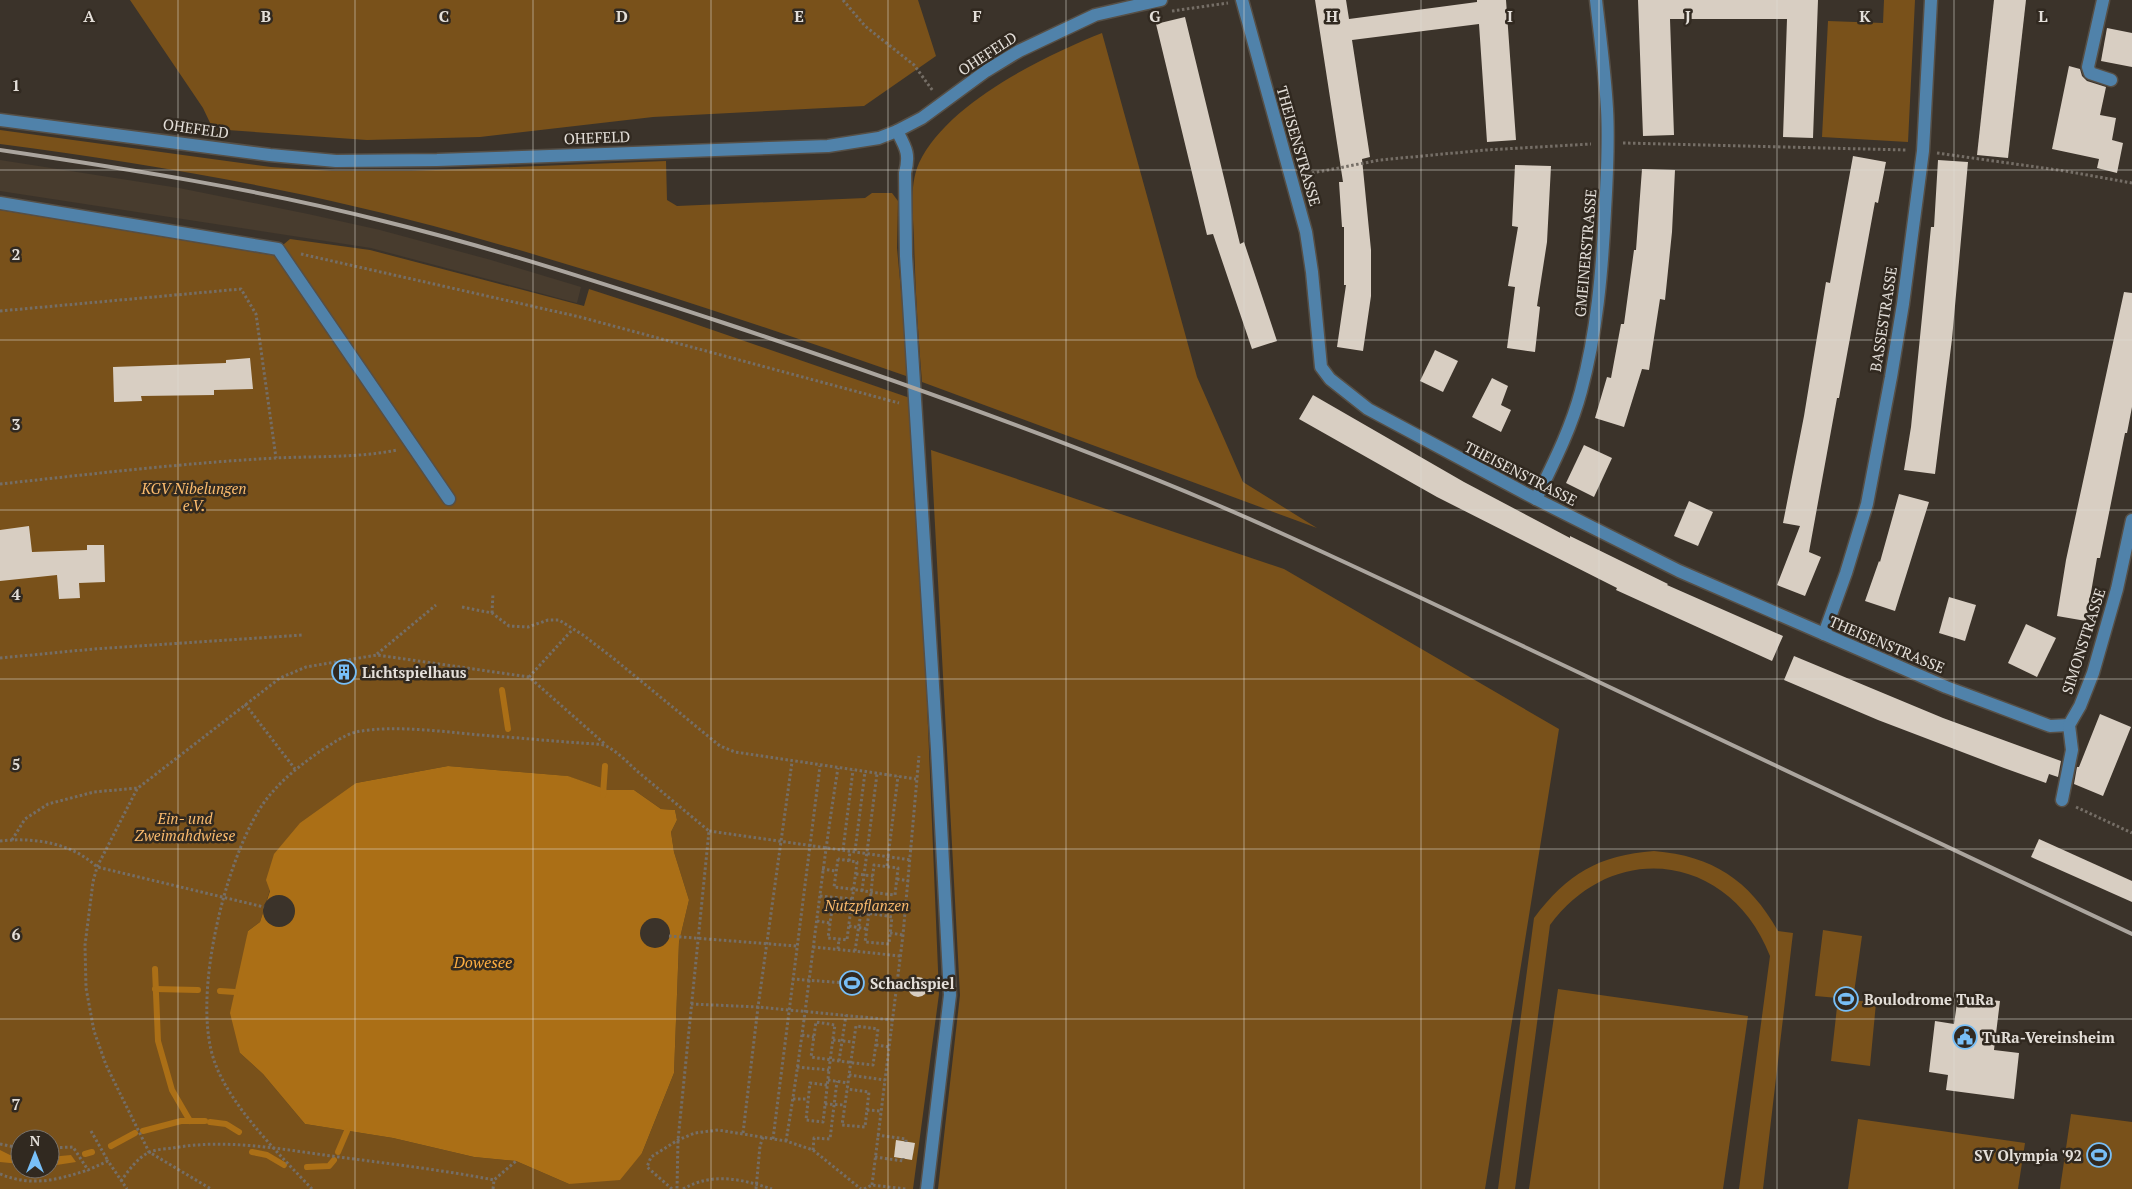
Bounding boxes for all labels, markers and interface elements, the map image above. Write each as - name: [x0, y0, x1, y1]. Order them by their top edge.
- text: A: [83, 5, 95, 27]
- text: B: [261, 5, 271, 27]
- text: C: [439, 5, 449, 27]
- text: D: [616, 5, 628, 27]
- text: E: [794, 5, 804, 27]
- text: F: [972, 5, 982, 27]
- text: G: [1149, 5, 1161, 27]
- text: H: [1326, 5, 1338, 27]
- text: I: [1507, 5, 1513, 27]
- text: J: [1685, 5, 1691, 27]
- text: K: [1859, 5, 1871, 27]
- text: L: [2038, 5, 2048, 27]
- street label: OHEFELD: [954, 27, 1020, 79]
- text: 1: [11, 74, 21, 96]
- street label: THEISENSTRASSE: [1272, 84, 1326, 208]
- street label: OHEFELD: [162, 113, 230, 143]
- street label: OHEFELD: [563, 126, 631, 148]
- street label: GMEINERSTRASSE: [1569, 188, 1601, 318]
- text: 2: [11, 243, 21, 265]
- street label: BASSESTRASSE: [1865, 265, 1901, 373]
- text: 3: [11, 413, 21, 435]
- street label: THEISENSTRASSE: [1461, 436, 1581, 510]
- park label: KGV Nibelungen e.V.: [140, 478, 247, 515]
- text: 4: [11, 583, 21, 605]
- street label: SIMONSTRASSE: [2056, 585, 2110, 697]
- street label: THEISENSTRASSE: [1826, 611, 1948, 677]
- building icon: Lichtspielhaus: [331, 659, 357, 685]
- place label: Lichtspielhaus: [362, 662, 467, 682]
- text: 5: [11, 753, 21, 775]
- park label: Ein- und Zweimahdwiese: [135, 808, 236, 845]
- park label: Nutzpflanzen: [824, 895, 909, 915]
- text: 6: [11, 923, 21, 945]
- water label: Dowesee: [453, 951, 512, 973]
- sports icon: Schachspiel: [839, 970, 865, 996]
- place label: Schachspiel: [870, 973, 954, 993]
- sports icon: Boulodrome TuRa: [1833, 986, 1859, 1012]
- place label: Boulodrome TuRa: [1864, 989, 1995, 1009]
- public building icon: TuRa-Vereinsheim: [1952, 1024, 1978, 1050]
- place label: TuRa-Vereinsheim: [1982, 1027, 2115, 1047]
- text: 7: [11, 1093, 21, 1115]
- north arrow: [10, 1129, 60, 1179]
- text: N: [30, 1131, 41, 1150]
- sports icon: SV Olympia '92: [2086, 1142, 2112, 1168]
- place label: SV Olympia '92: [1974, 1145, 2082, 1165]

